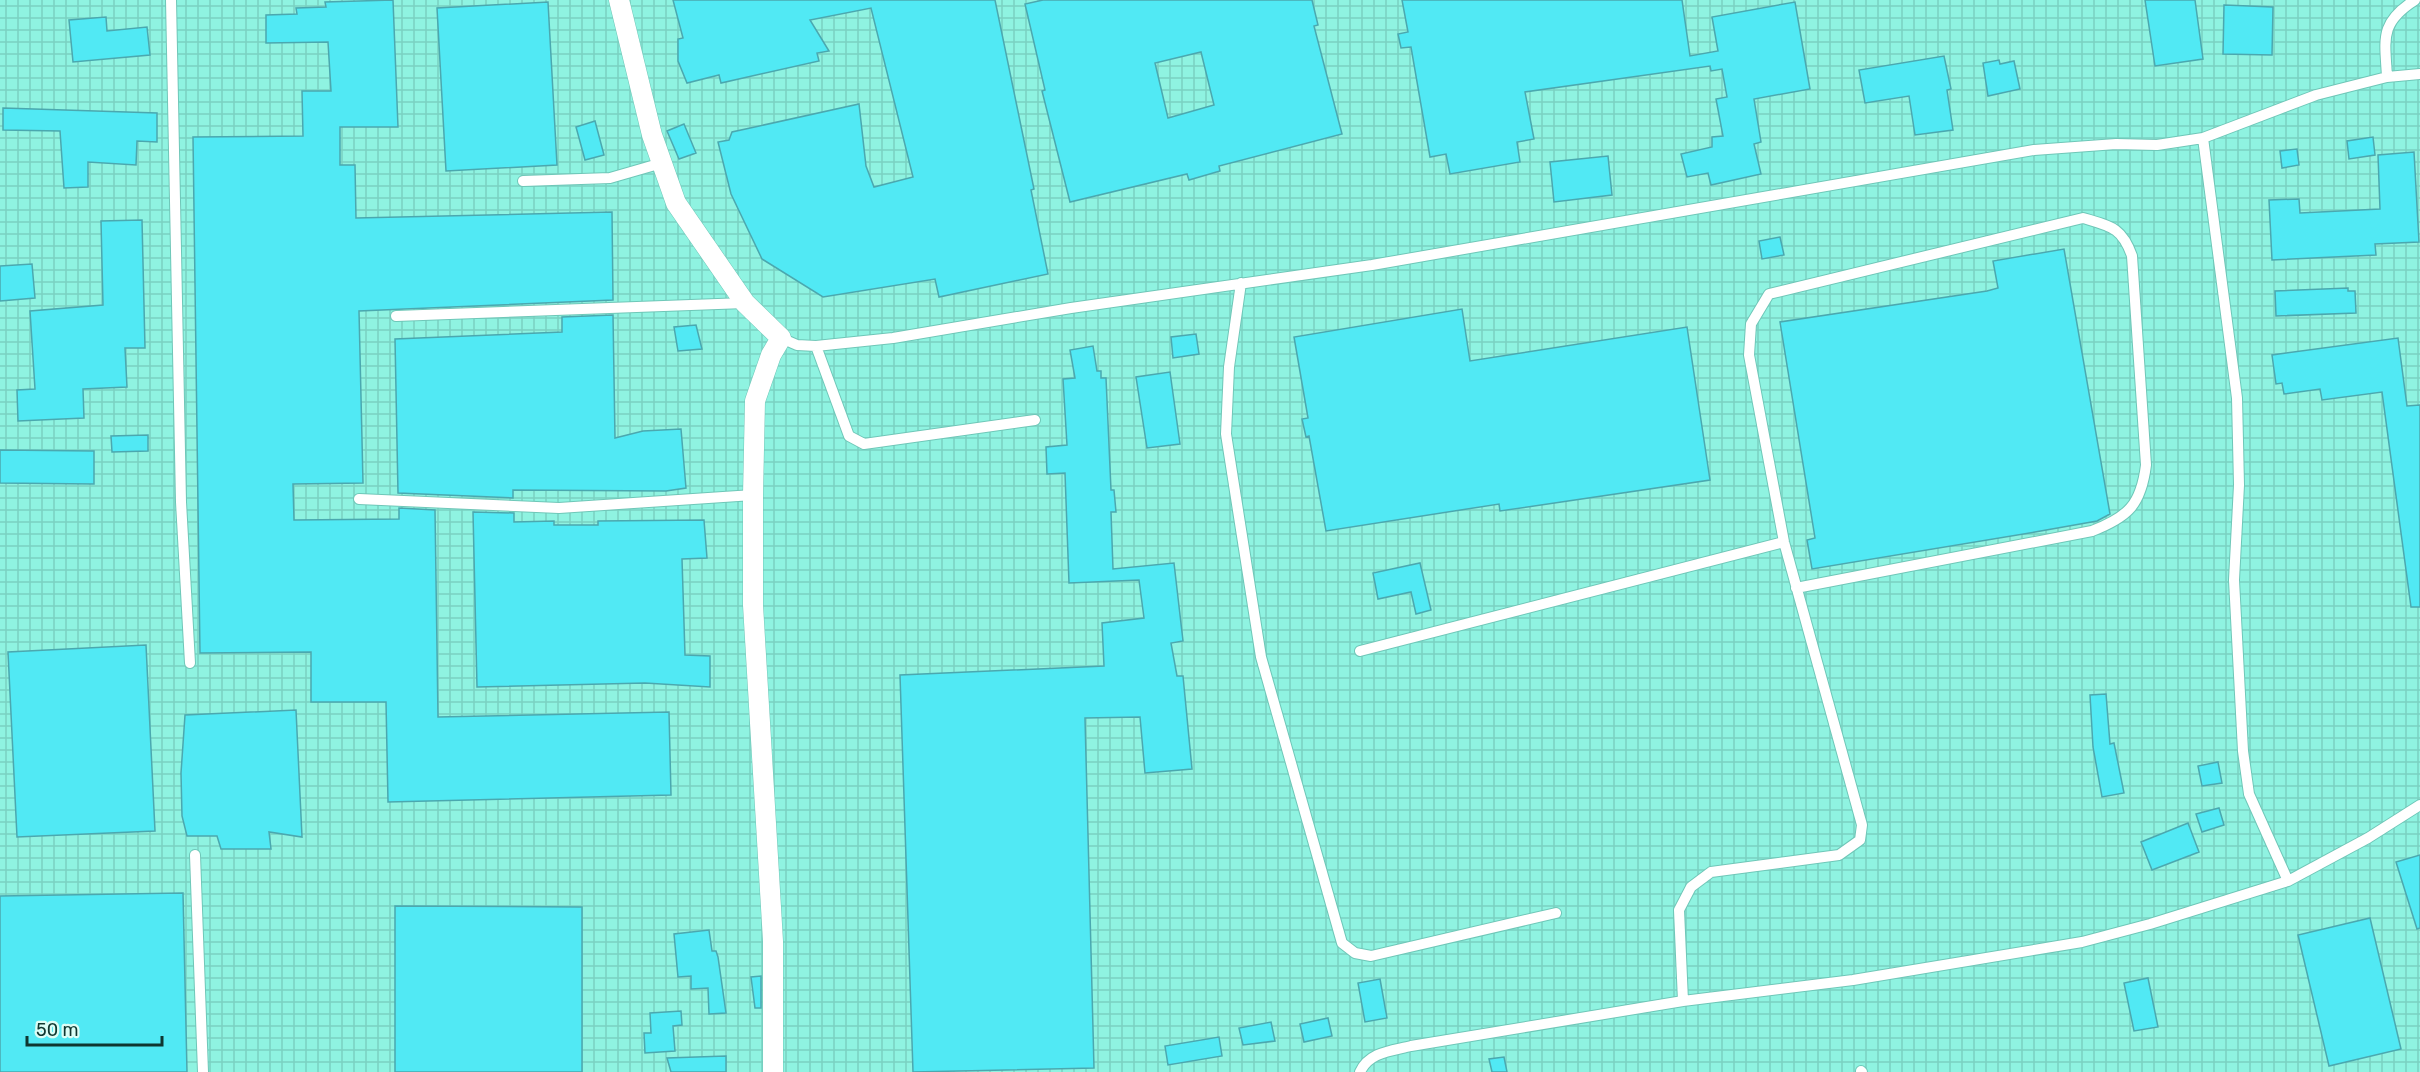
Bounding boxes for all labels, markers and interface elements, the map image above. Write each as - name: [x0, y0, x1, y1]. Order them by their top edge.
- scale bar: [27, 1009, 162, 1047]
- text: 50 m: [36, 1019, 79, 1041]

